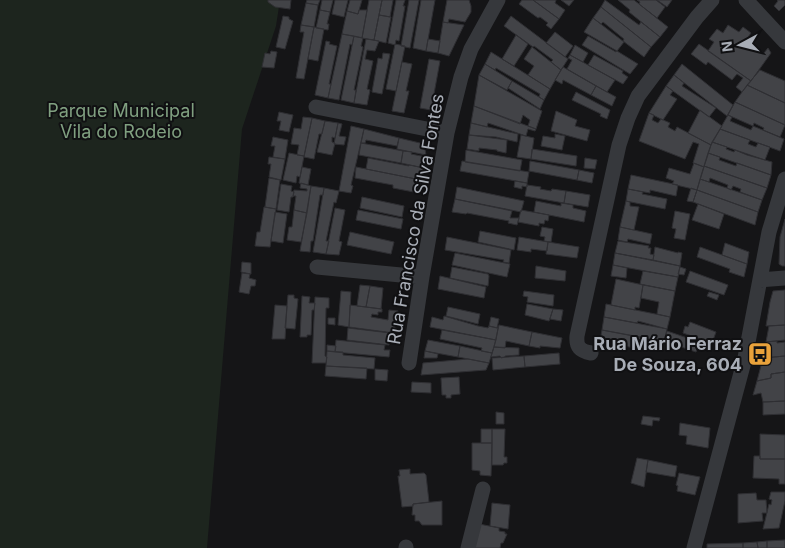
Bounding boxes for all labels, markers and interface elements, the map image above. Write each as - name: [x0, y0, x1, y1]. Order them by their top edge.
- north arrow: [715, 20, 765, 70]
- text: N: [718, 40, 736, 53]
- street label: Rua Francisco da Silva Fontes: [383, 92, 448, 346]
- park label: Parque Municipal Vila do Rodeio: [47, 100, 195, 142]
- place label: Rua Mário Ferraz De Souza, 604: [593, 333, 742, 375]
- bus stop icon: Rua Mário Ferraz De Souza, 604: [747, 341, 773, 367]

